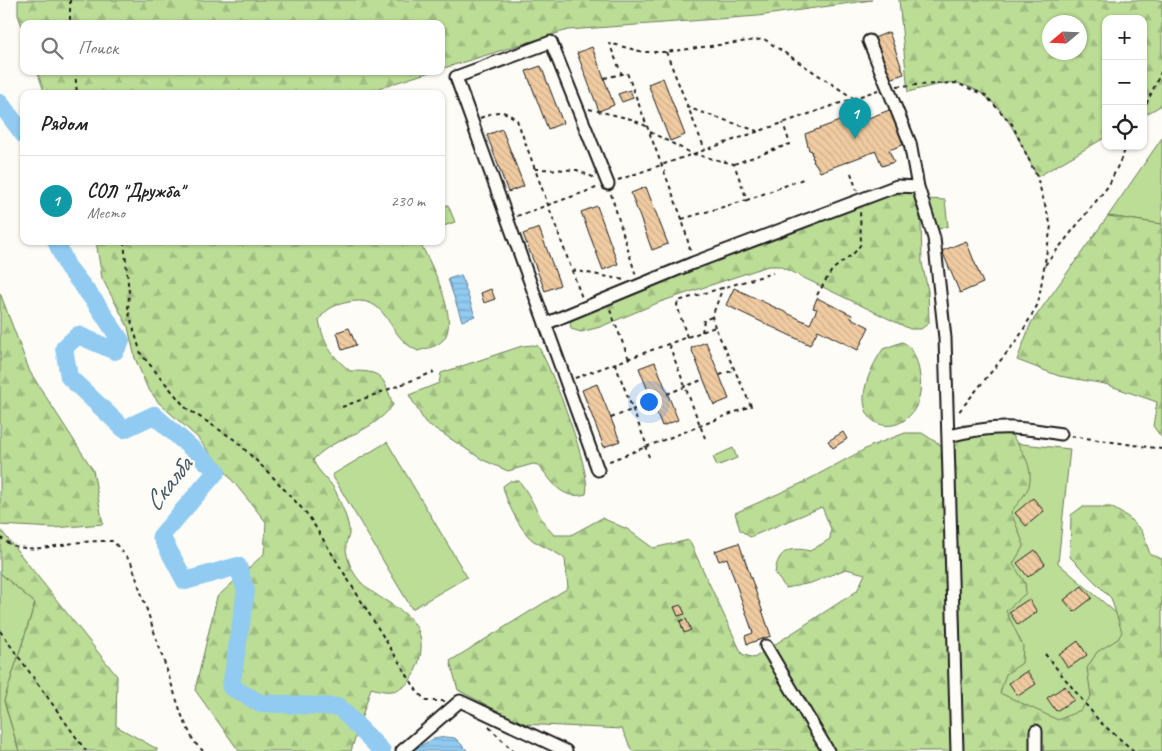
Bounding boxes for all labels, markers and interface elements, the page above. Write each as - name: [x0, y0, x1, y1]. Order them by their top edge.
- north arrow: [1042, 15, 1087, 60]
- map controls: [1102, 15, 1147, 150]
- button: +: [1102, 15, 1147, 60]
- search box: [20, 20, 445, 75]
- icon: search: [38, 34, 66, 62]
- text: Поиск: [78, 36, 118, 60]
- button: −: [1102, 60, 1147, 105]
- pin: 1: [839, 98, 871, 139]
- button: locate: [1102, 105, 1147, 150]
- text: Рядом: [40, 110, 87, 136]
- text: СОЛ "Дружба": [87, 179, 184, 203]
- text: 1: [52, 191, 60, 211]
- text: 230 m: [391, 191, 425, 211]
- text: Место: [87, 203, 125, 223]
- your location: [636, 389, 662, 415]
- water label: Скалба: [137, 448, 201, 518]

